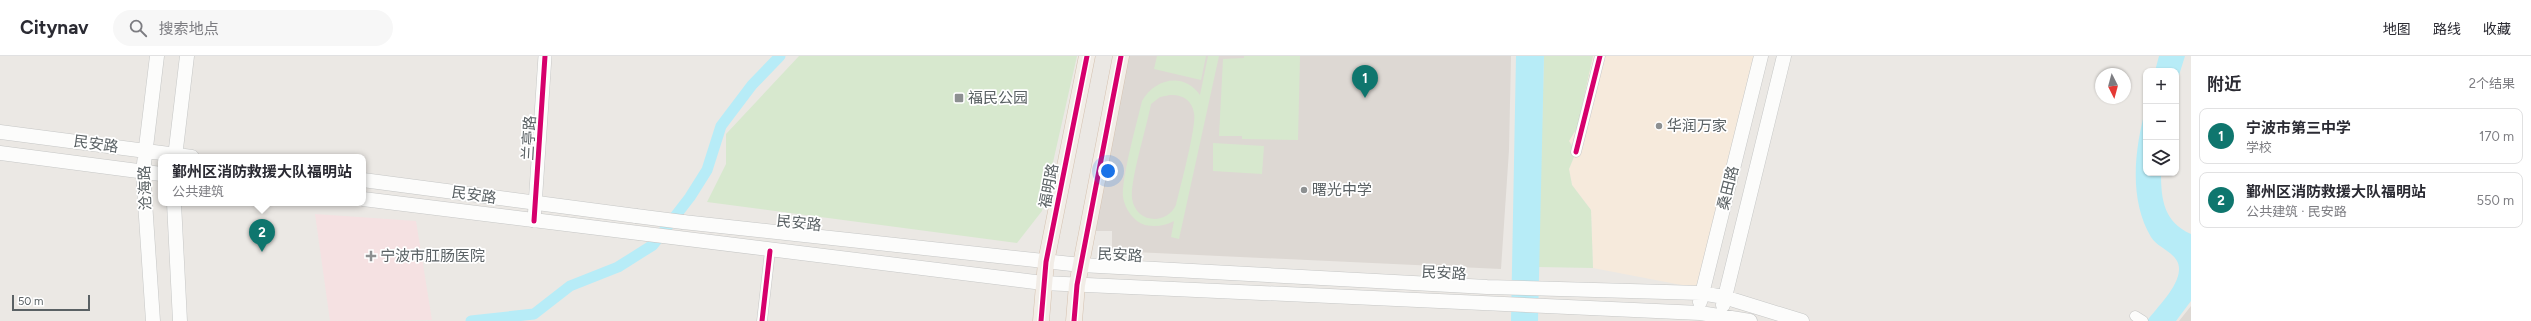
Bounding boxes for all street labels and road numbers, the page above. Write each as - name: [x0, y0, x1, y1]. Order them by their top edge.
- street label: 兰亭路: [519, 115, 539, 161]
- street label: 民安路: [72, 132, 120, 156]
- street label: 福明路: [1036, 162, 1062, 210]
- street label: 桑田路: [1714, 164, 1742, 212]
- street label: 沧海路: [135, 165, 155, 211]
- street label: 民安路: [450, 183, 498, 207]
- street label: 民安路: [776, 212, 822, 234]
- street label: 民安路: [1097, 245, 1143, 265]
- street label: 民安路: [1421, 263, 1467, 283]

